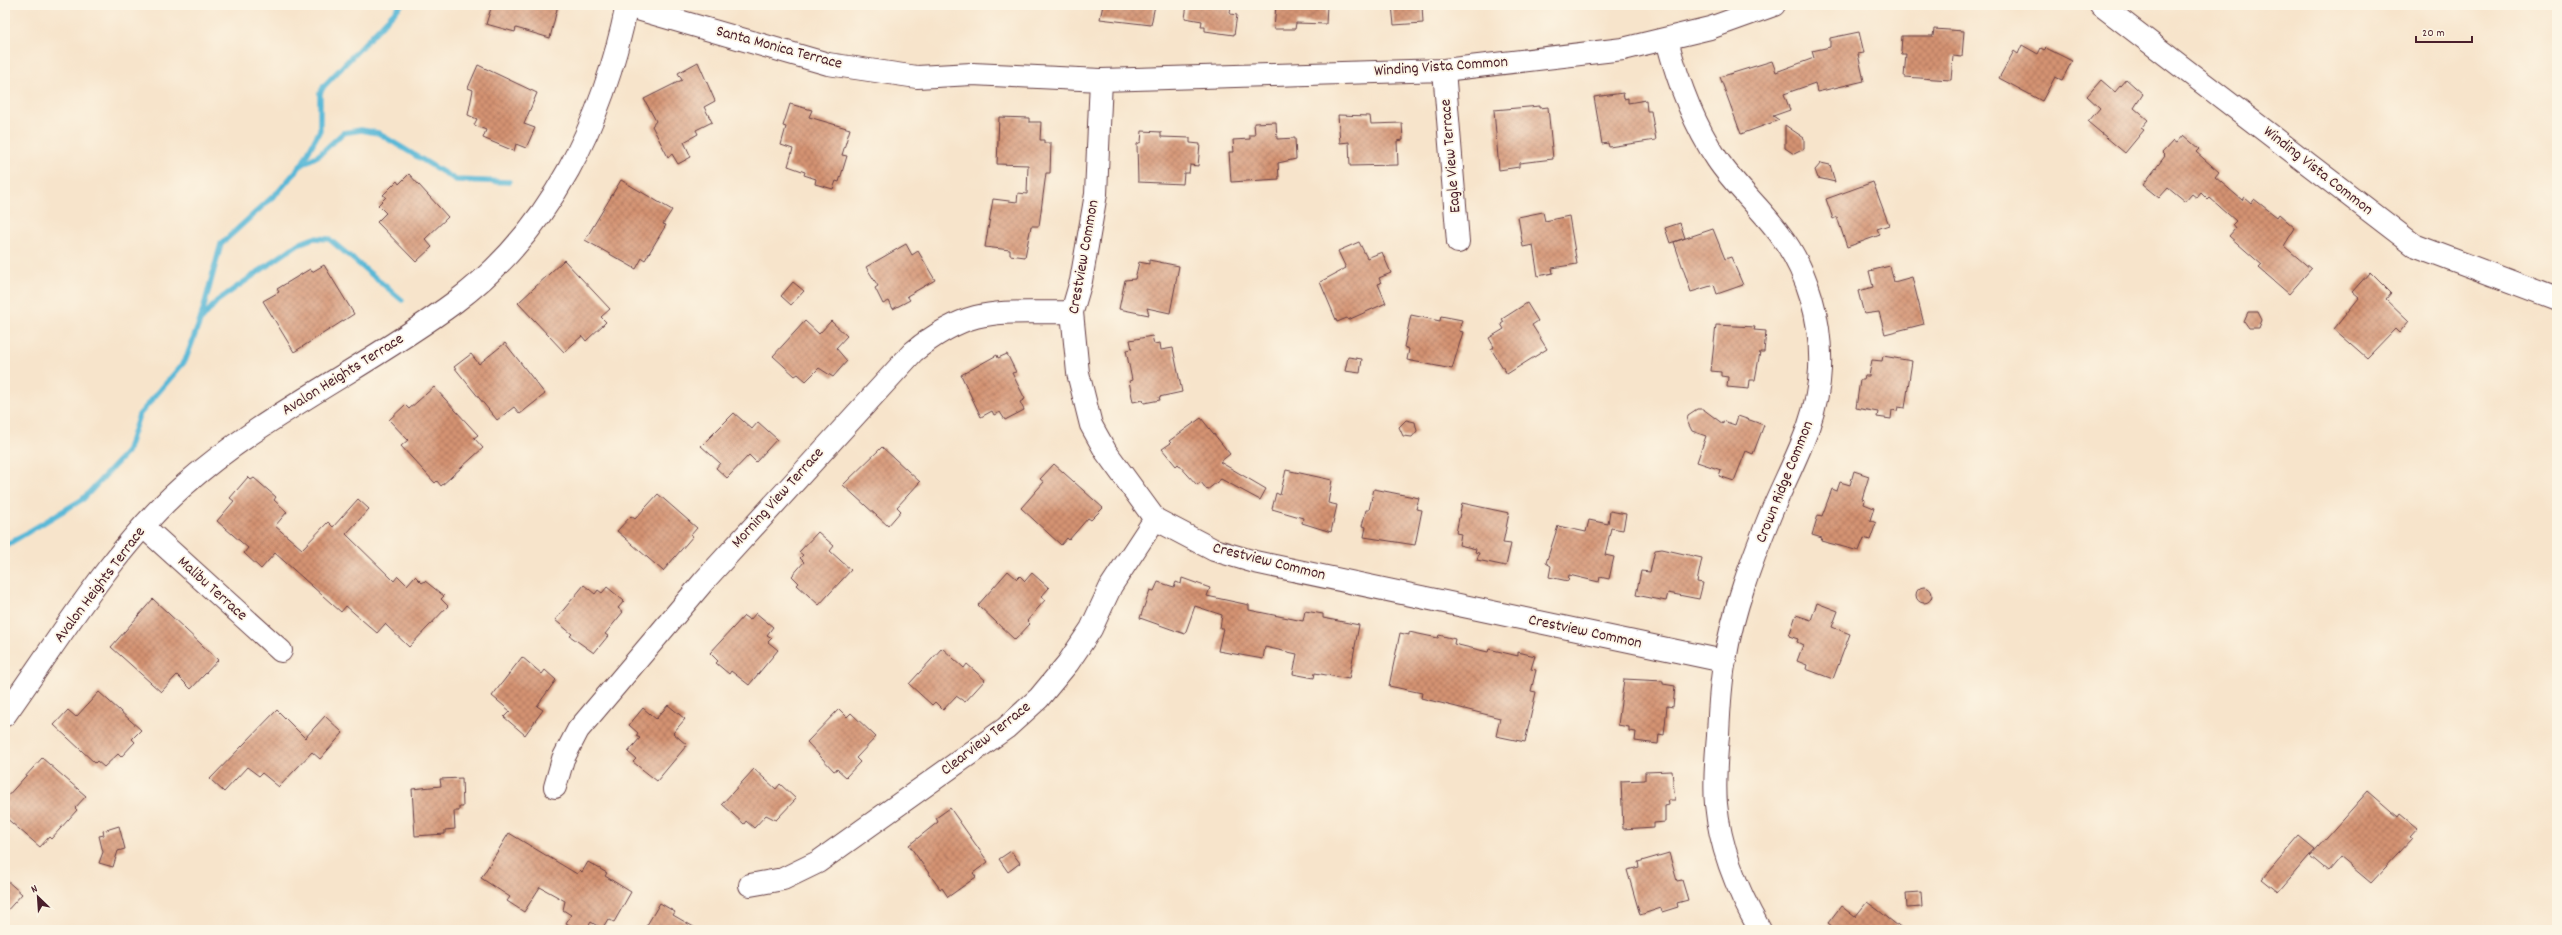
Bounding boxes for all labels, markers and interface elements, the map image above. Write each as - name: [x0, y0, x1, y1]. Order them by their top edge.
- scale bar: [2416, 18, 2472, 44]
- street label: Santa Monica Terrace: [713, 20, 845, 76]
- text: 20 m: [2422, 25, 2445, 42]
- street label: Winding Vista Common: [1373, 51, 1509, 83]
- street label: Eagle View Terrace: [1435, 98, 1467, 214]
- street label: Winding Vista Common: [2258, 121, 2378, 221]
- street label: Crestview Common: [1063, 198, 1105, 316]
- street label: Avalon Heights Terrace: [278, 328, 408, 422]
- street label: Crown Ridge Common: [1750, 418, 1820, 546]
- street label: Morning View Terrace: [726, 442, 830, 554]
- street label: Avalon Heights Terrace: [49, 522, 151, 648]
- street label: Crestview Common: [1210, 537, 1328, 587]
- street label: Malibu Terrace: [172, 551, 252, 627]
- street label: Crestview Common: [1526, 609, 1644, 655]
- street label: Clearview Terrace: [936, 696, 1036, 782]
- north arrow: [18, 877, 58, 917]
- text: N: [29, 881, 41, 898]

